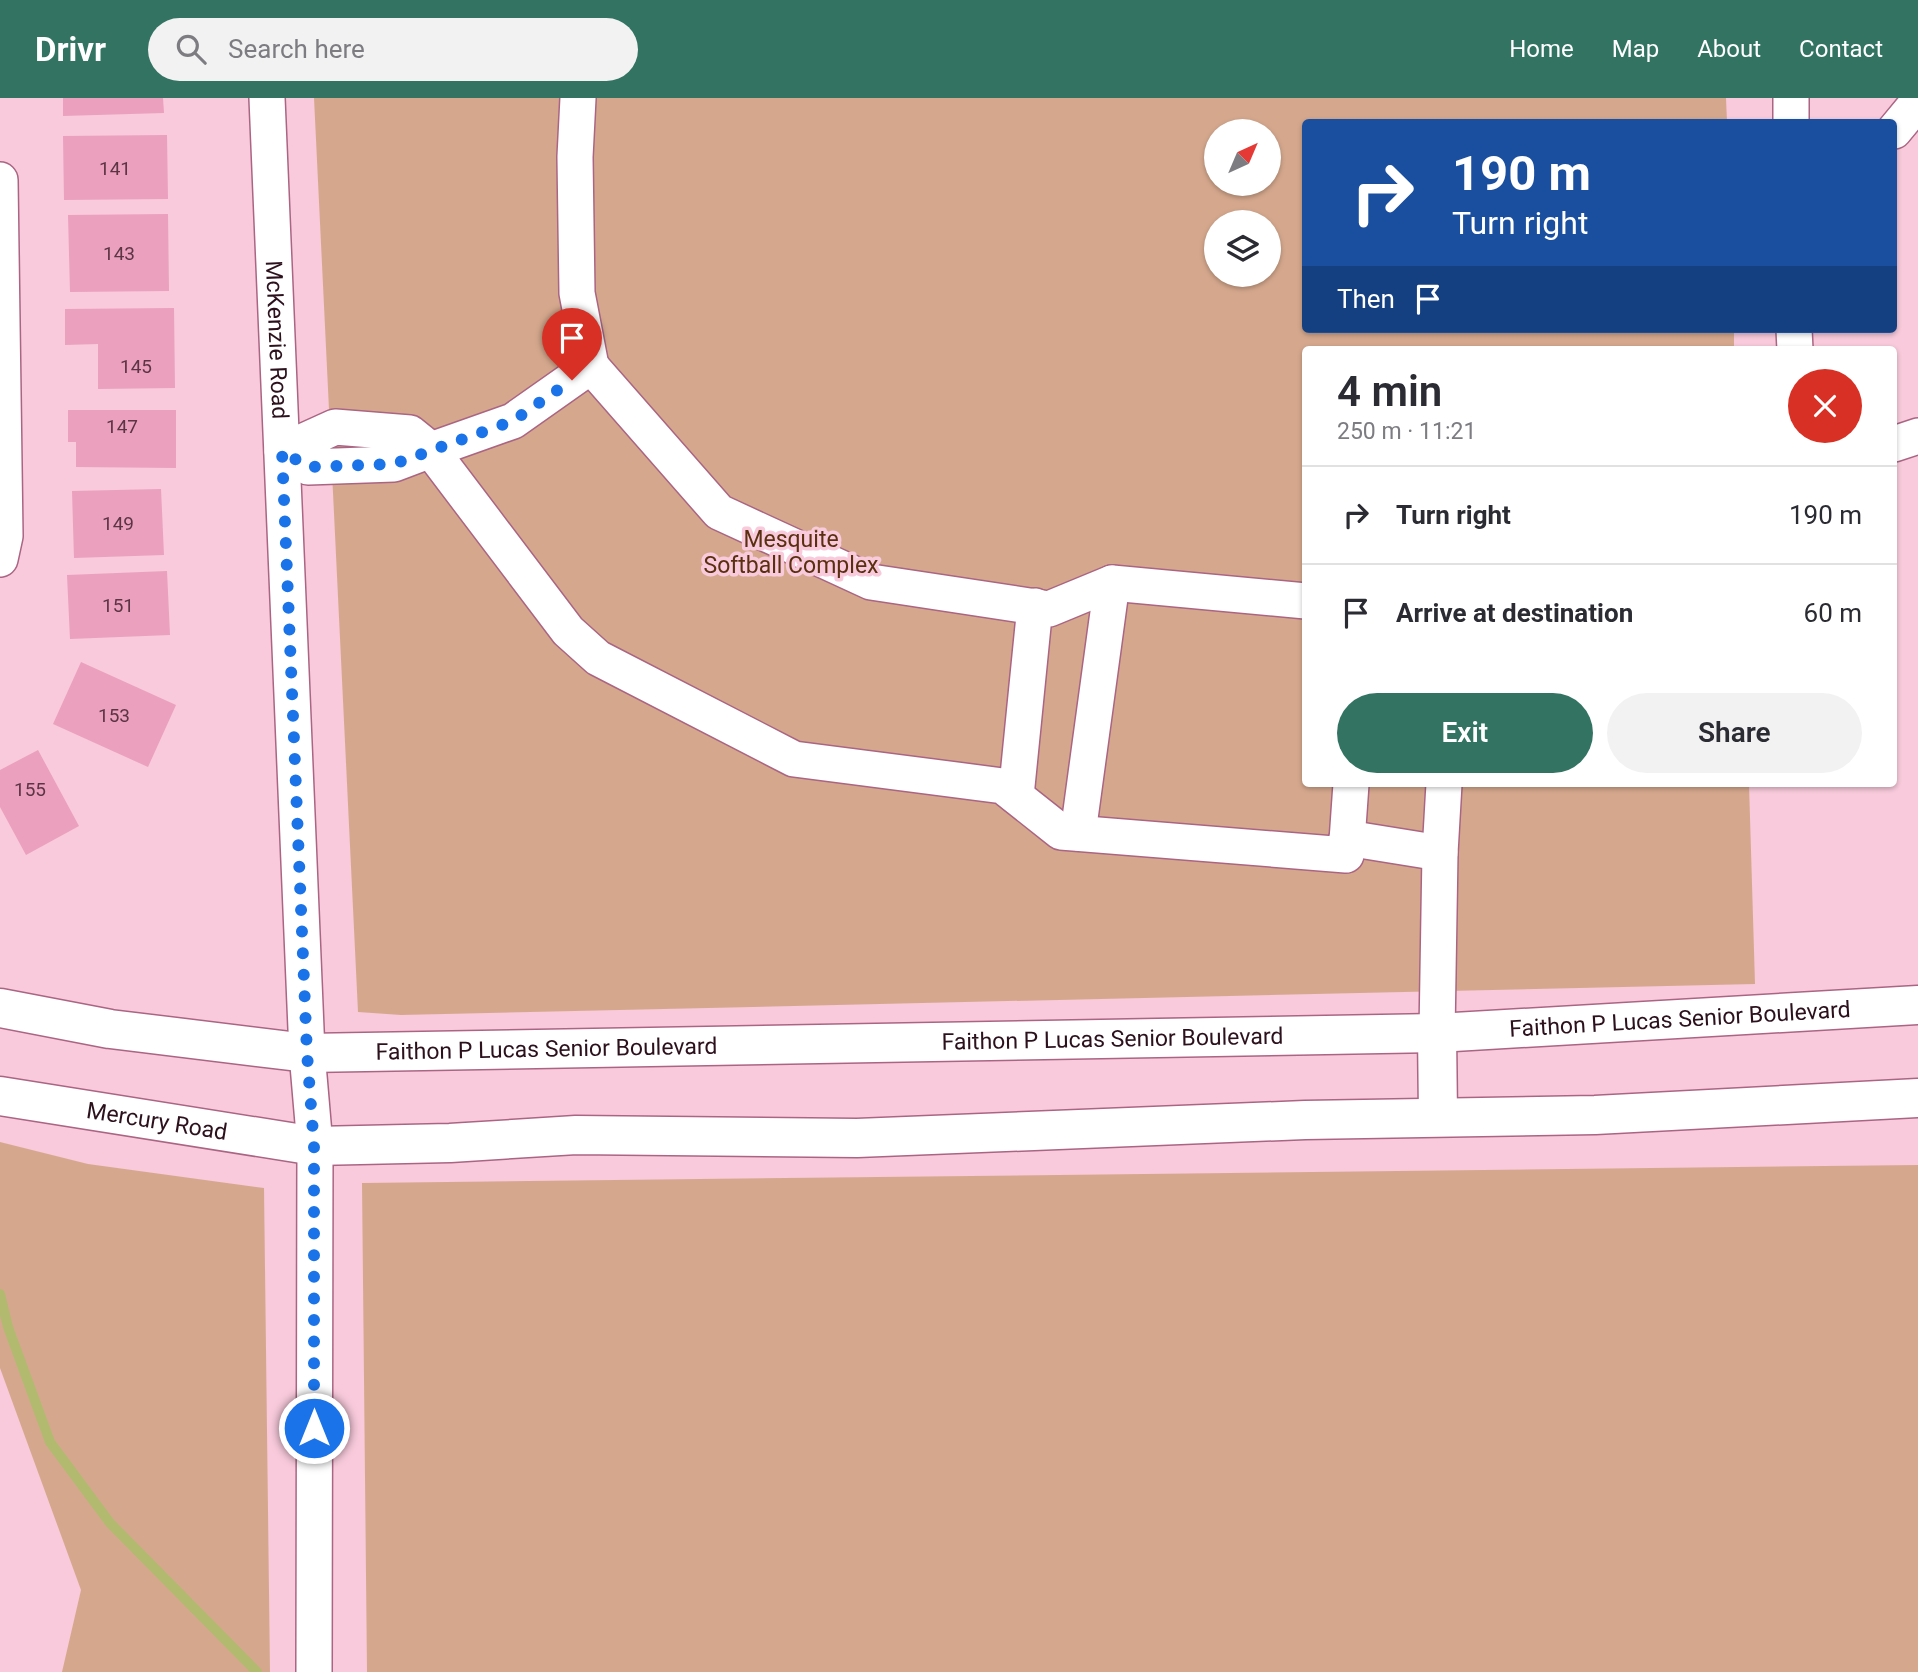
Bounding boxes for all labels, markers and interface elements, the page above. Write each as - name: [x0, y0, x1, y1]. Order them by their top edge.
- search box: [148, 18, 638, 81]
- text: Drivr: [35, 30, 106, 69]
- icon: search: [172, 30, 210, 68]
- text: Search here: [228, 34, 365, 64]
- text: Home: [1509, 35, 1574, 63]
- text: Map: [1612, 35, 1659, 63]
- text: About: [1697, 35, 1761, 63]
- text: Contact: [1799, 35, 1883, 63]
- north arrow: [1204, 119, 1281, 196]
- map controls: [1204, 119, 1281, 287]
- text: 190 m: [1452, 145, 1591, 202]
- icon: right: [1337, 147, 1428, 238]
- house number: 141: [99, 157, 131, 180]
- text: Turn right: [1452, 204, 1588, 242]
- button: layers: [1204, 210, 1281, 287]
- house number: 143: [103, 242, 135, 265]
- street label: McKenzie Road: [260, 260, 294, 420]
- icon: arrive: [1409, 280, 1447, 318]
- text: Then: [1337, 284, 1395, 314]
- pin: [542, 308, 602, 380]
- icon: arrive: [553, 319, 591, 357]
- house number: 145: [120, 355, 152, 378]
- text: 4 min: [1337, 367, 1442, 416]
- button: close: [1788, 369, 1862, 443]
- house number: 147: [106, 415, 138, 438]
- text: 250 m · 11:21: [1337, 418, 1476, 445]
- icon: right: [1337, 496, 1375, 534]
- text: Turn right: [1396, 500, 1511, 530]
- text: 190 m: [1789, 500, 1862, 530]
- house number: 149: [102, 512, 134, 535]
- park label: Mesquite Softball Complex: [704, 526, 878, 579]
- house number: 151: [102, 594, 134, 617]
- icon: arrive: [1337, 594, 1375, 632]
- text: Arrive at destination: [1396, 598, 1633, 628]
- text: 60 m: [1804, 598, 1862, 628]
- button: Exit: [1337, 693, 1593, 773]
- button: Share: [1607, 693, 1862, 773]
- house number: 153: [98, 704, 130, 727]
- house number: 155: [14, 778, 46, 801]
- street label: Faithon P Lucas Senior Boulevard: [1509, 995, 1851, 1042]
- street label: Faithon P Lucas Senior Boulevard: [941, 1022, 1284, 1055]
- street label: Faithon P Lucas Senior Boulevard: [375, 1032, 718, 1065]
- street label: Mercury Road: [85, 1096, 229, 1145]
- position arrow: [277, 1391, 351, 1465]

